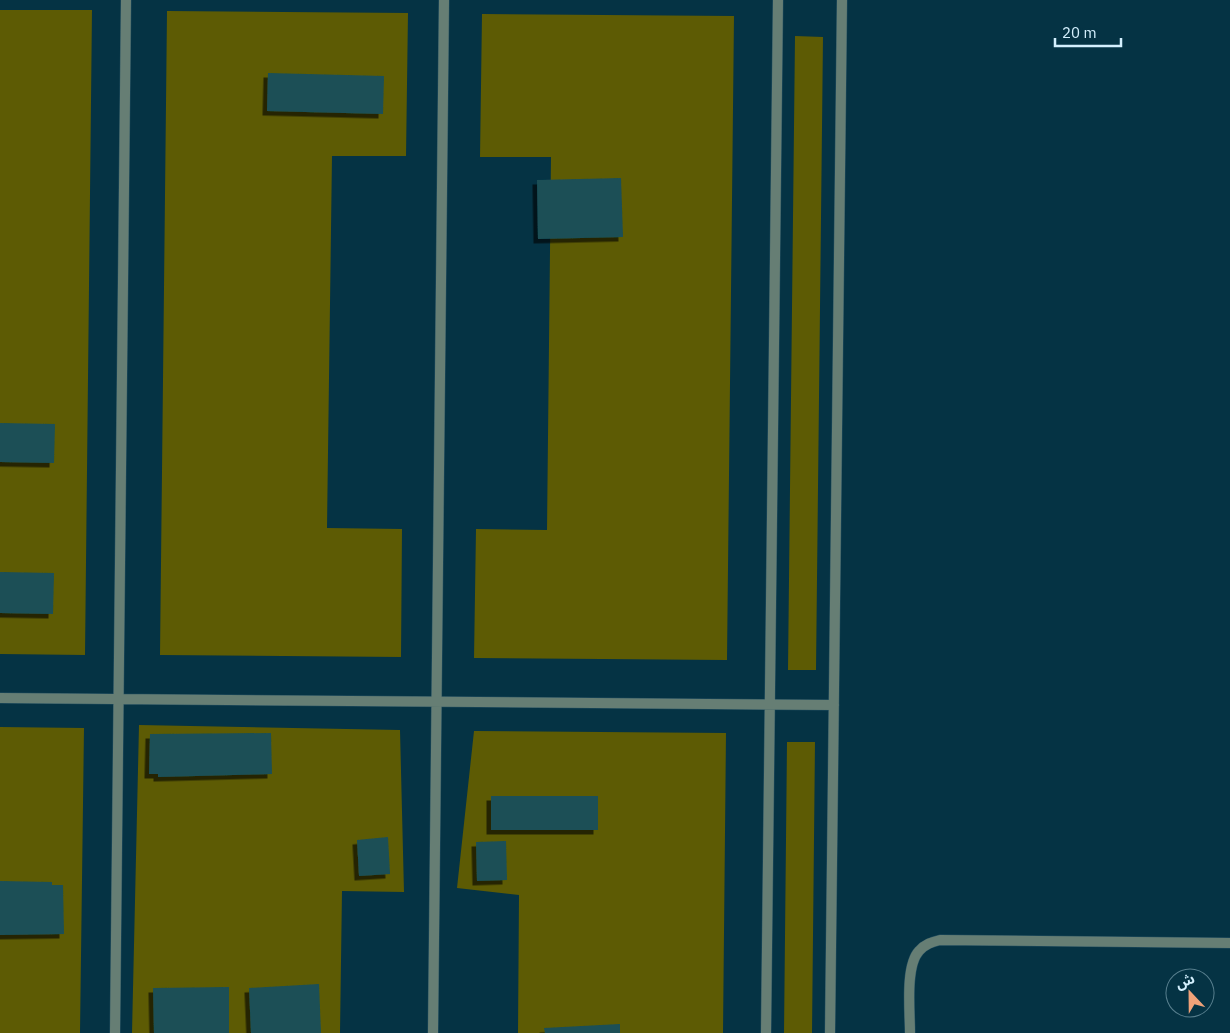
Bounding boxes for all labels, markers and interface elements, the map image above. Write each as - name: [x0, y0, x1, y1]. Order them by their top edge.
- scale bar: [1055, 15, 1121, 47]
- text: 20 m: [1062, 23, 1097, 42]
- north arrow: [1165, 968, 1215, 1018]
- text: ش: [1173, 969, 1197, 993]

